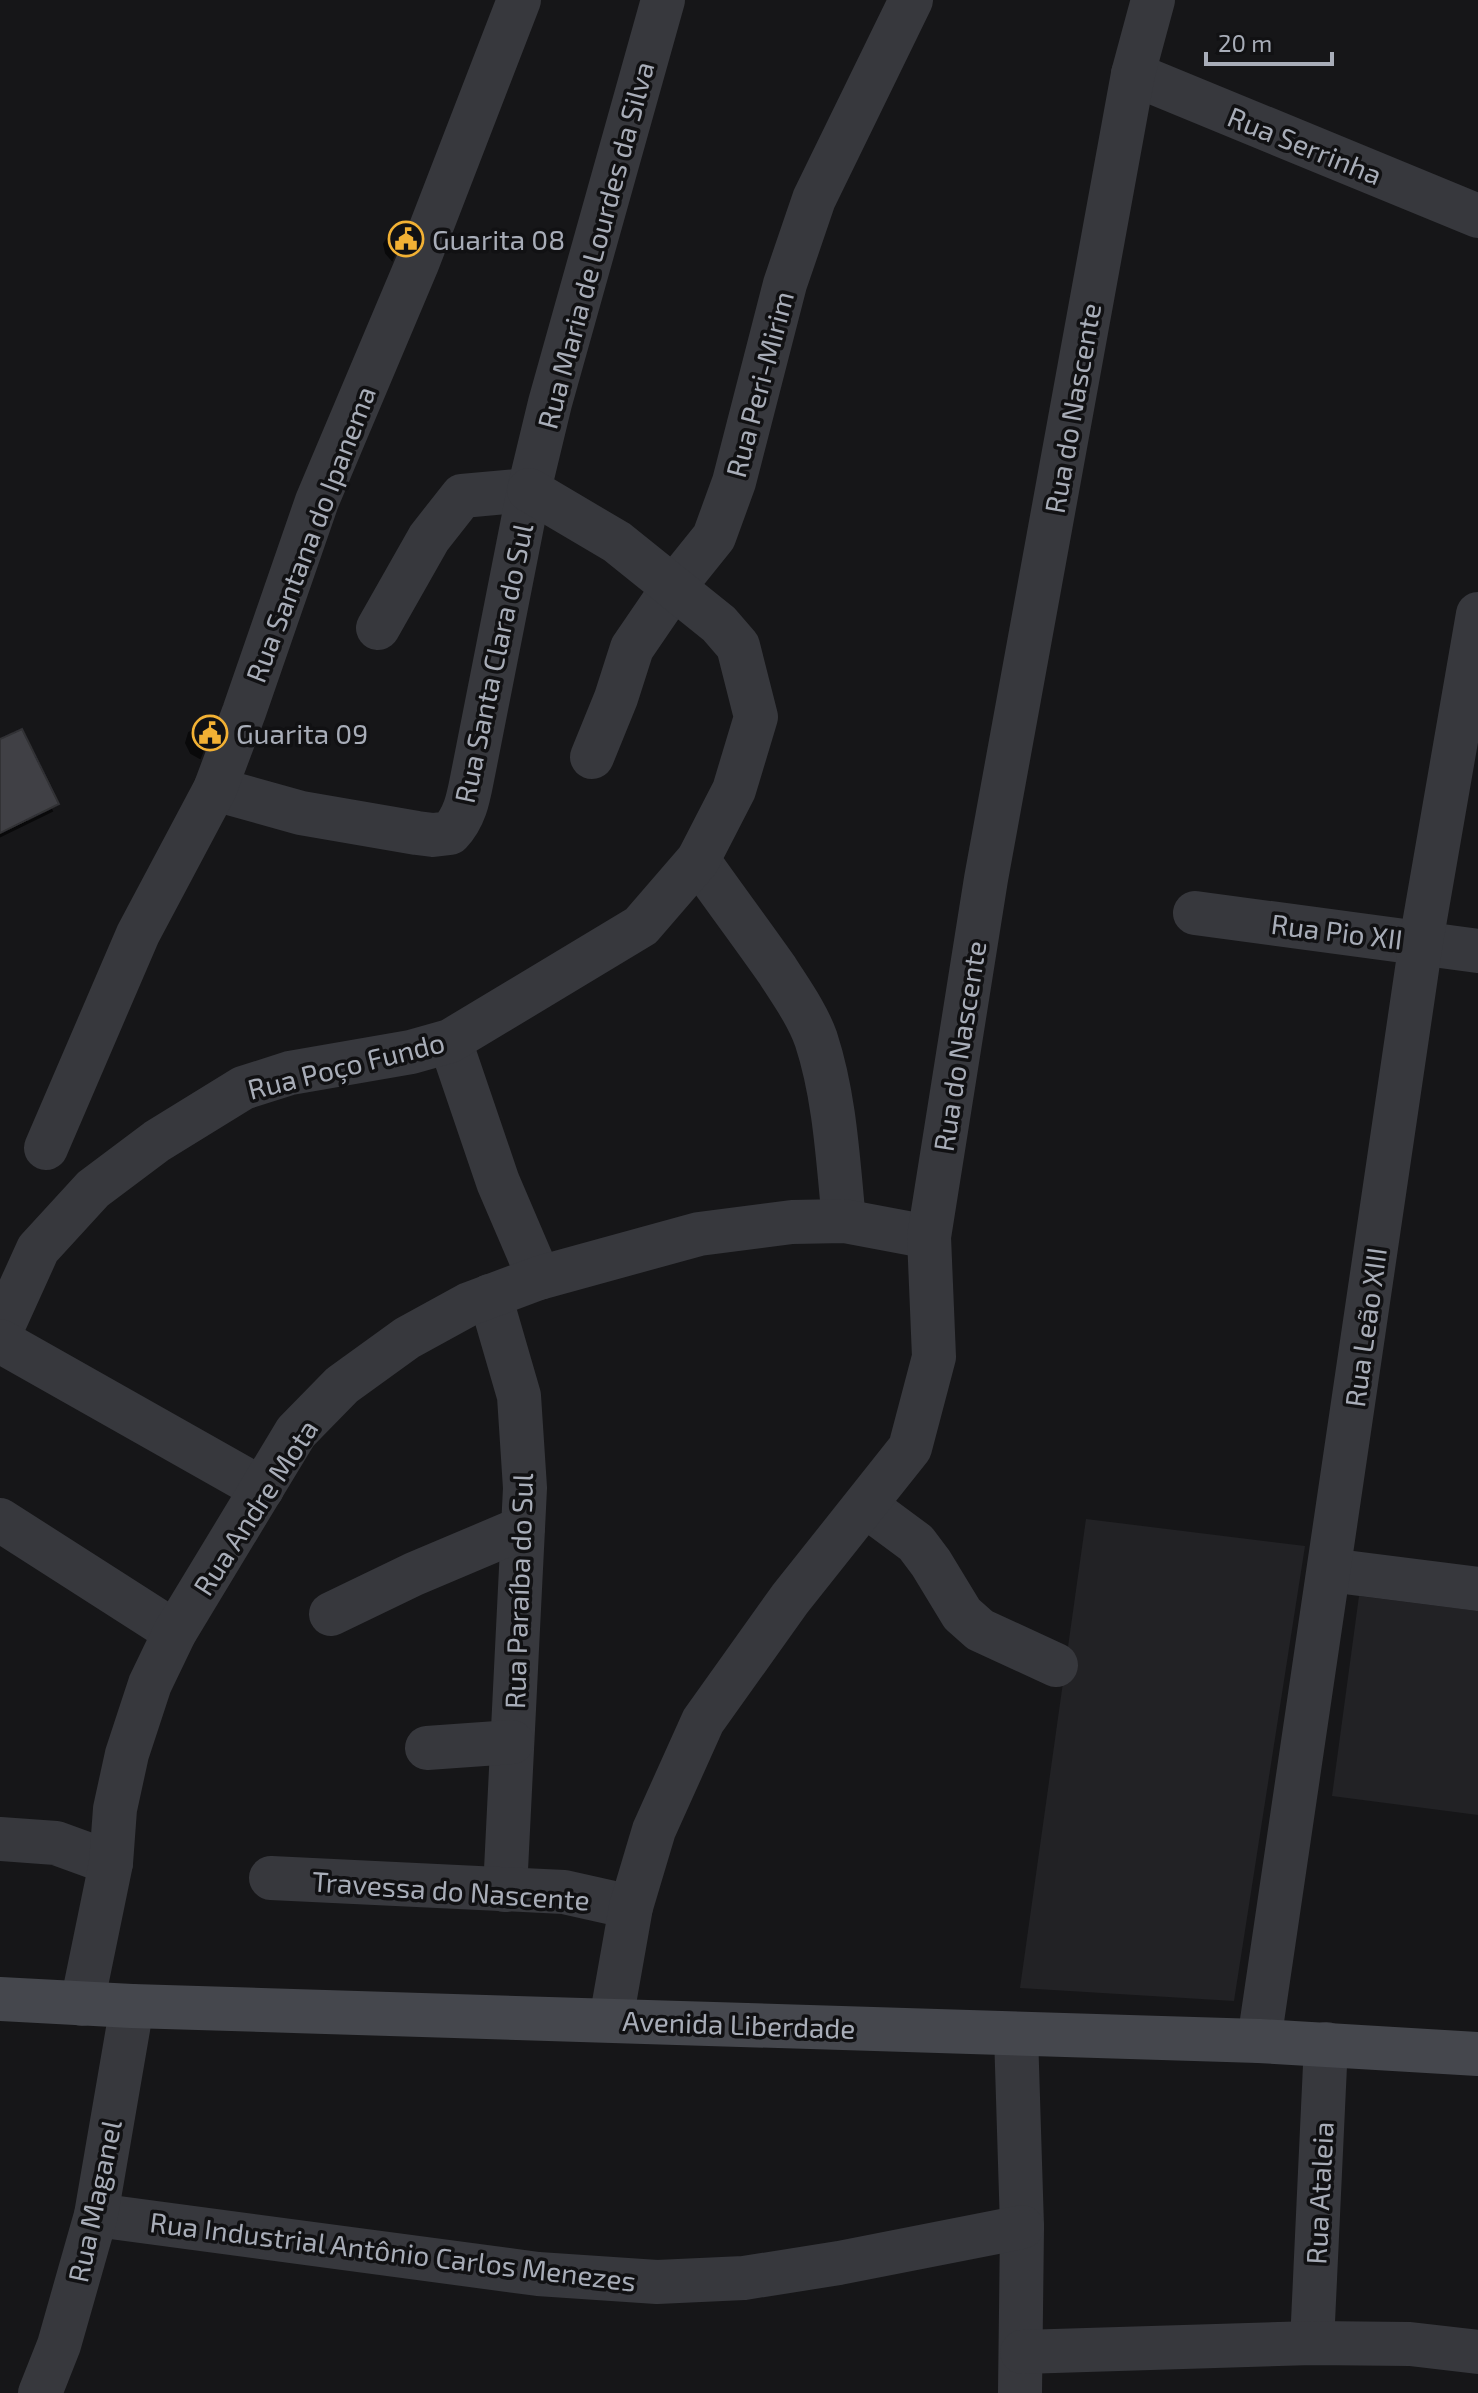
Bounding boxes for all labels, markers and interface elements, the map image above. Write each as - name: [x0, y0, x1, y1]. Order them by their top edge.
- scale bar: [1206, 16, 1332, 66]
- text: 20 m: [1218, 28, 1272, 57]
- street label: Rua Maria de Lourdes da Silva: [530, 58, 660, 432]
- street label: Rua Serrinha: [1223, 99, 1387, 191]
- public building icon: Guarita 08: [387, 220, 425, 258]
- place label: Guarita 08: [432, 222, 565, 256]
- street label: Rua Peri-Mirim: [718, 287, 800, 481]
- street label: Rua do Nascente: [1037, 300, 1107, 516]
- street label: Rua Santana do Ipanema: [238, 381, 382, 687]
- street label: Rua Santa Clara do Sul: [447, 519, 539, 806]
- public building icon: Guarita 09: [191, 714, 229, 752]
- place label: Guarita 09: [236, 716, 368, 750]
- street label: Rua Pio XII: [1269, 906, 1405, 956]
- street label: Rua do Nascente: [926, 938, 992, 1154]
- street label: Rua Poço Fundo: [244, 1024, 448, 1107]
- street label: Rua Leão XIII: [1337, 1245, 1393, 1409]
- street label: Rua Andre Mota: [186, 1413, 324, 1601]
- street label: Rua Paraíba do Sul: [497, 1472, 539, 1710]
- street label: Travessa do Nascente: [311, 1863, 591, 1917]
- street label: Avenida Liberdade: [622, 2003, 856, 2045]
- street label: Rua Maganel: [60, 2116, 128, 2285]
- street label: Rua Ataleia: [1298, 2121, 1340, 2265]
- street label: Rua Industrial Antônio Carlos Menezes: [148, 2204, 638, 2298]

